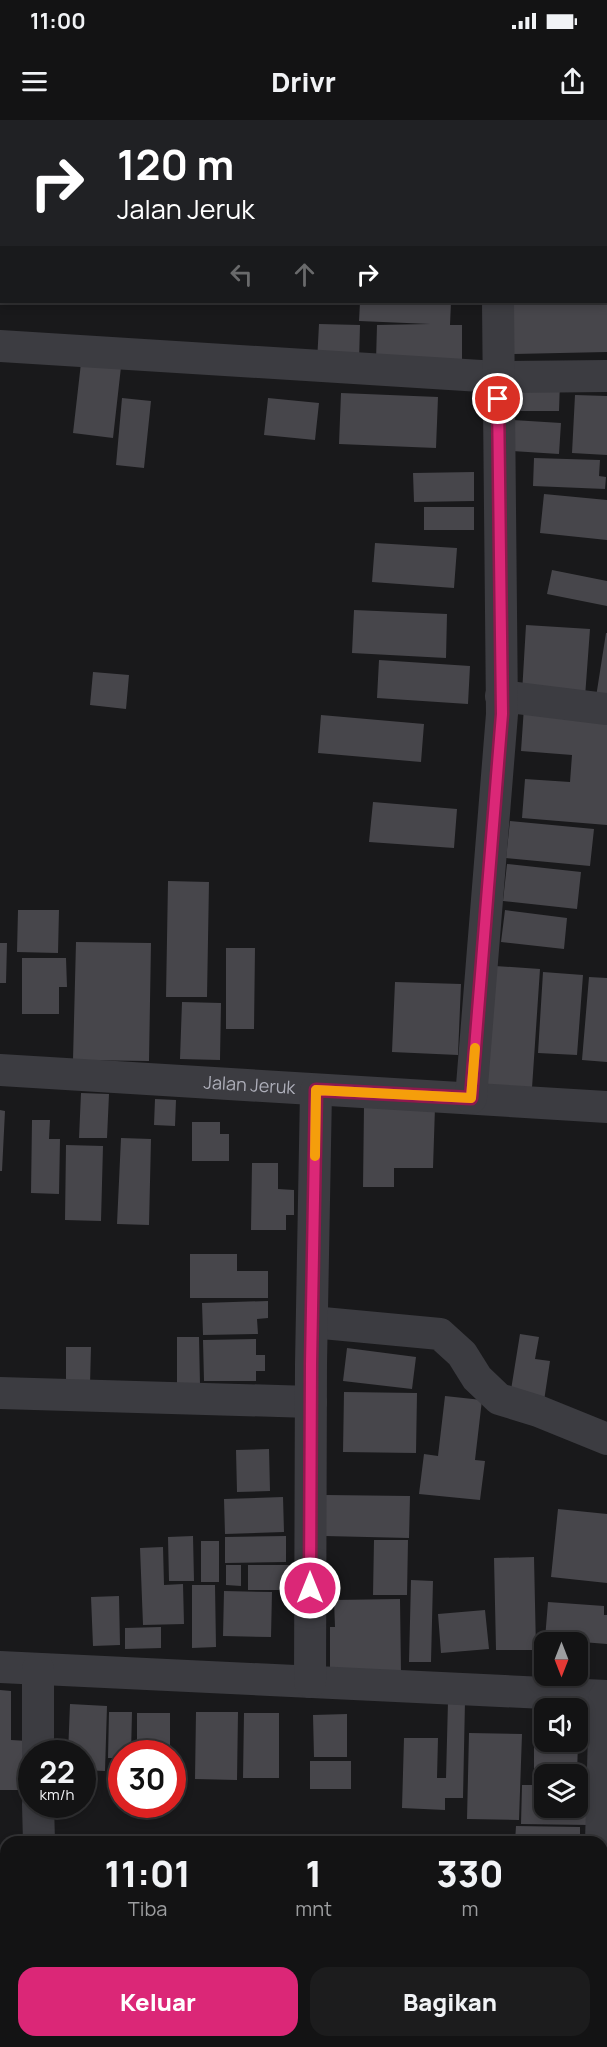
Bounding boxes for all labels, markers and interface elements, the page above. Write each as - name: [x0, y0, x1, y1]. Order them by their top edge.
- text: 11:00: [30, 6, 86, 36]
- text: Drivr: [271, 63, 336, 100]
- icon: menu: [18, 65, 51, 98]
- icon: share: [556, 65, 589, 98]
- text: 120 m: [117, 135, 234, 193]
- icon: right: [18, 144, 96, 222]
- text: Jalan Jeruk: [117, 190, 255, 227]
- icon: left: [225, 258, 258, 291]
- icon: ahead: [288, 258, 321, 291]
- icon: right: [351, 258, 384, 291]
- pin: [472, 373, 523, 424]
- icon: arrive: [481, 382, 514, 415]
- street label: Jalan Jeruk: [203, 1069, 297, 1099]
- position arrow: [278, 1556, 342, 1620]
- north arrow: [534, 1632, 588, 1686]
- map controls: [534, 1632, 588, 1818]
- button: sound: [534, 1698, 588, 1752]
- speed limit sign: 30: [108, 1740, 186, 1818]
- text: 22: [39, 1751, 75, 1792]
- button: layers: [534, 1764, 588, 1818]
- text: km/h: [40, 1784, 74, 1805]
- text: 11:01: [105, 1849, 191, 1898]
- text: 1: [305, 1849, 322, 1898]
- text: 330: [437, 1849, 503, 1898]
- text: Tiba: [128, 1895, 167, 1922]
- text: mnt: [295, 1895, 332, 1922]
- text: m: [462, 1895, 479, 1922]
- button: Keluar: [18, 1967, 298, 2036]
- button: Bagikan: [310, 1967, 590, 2036]

